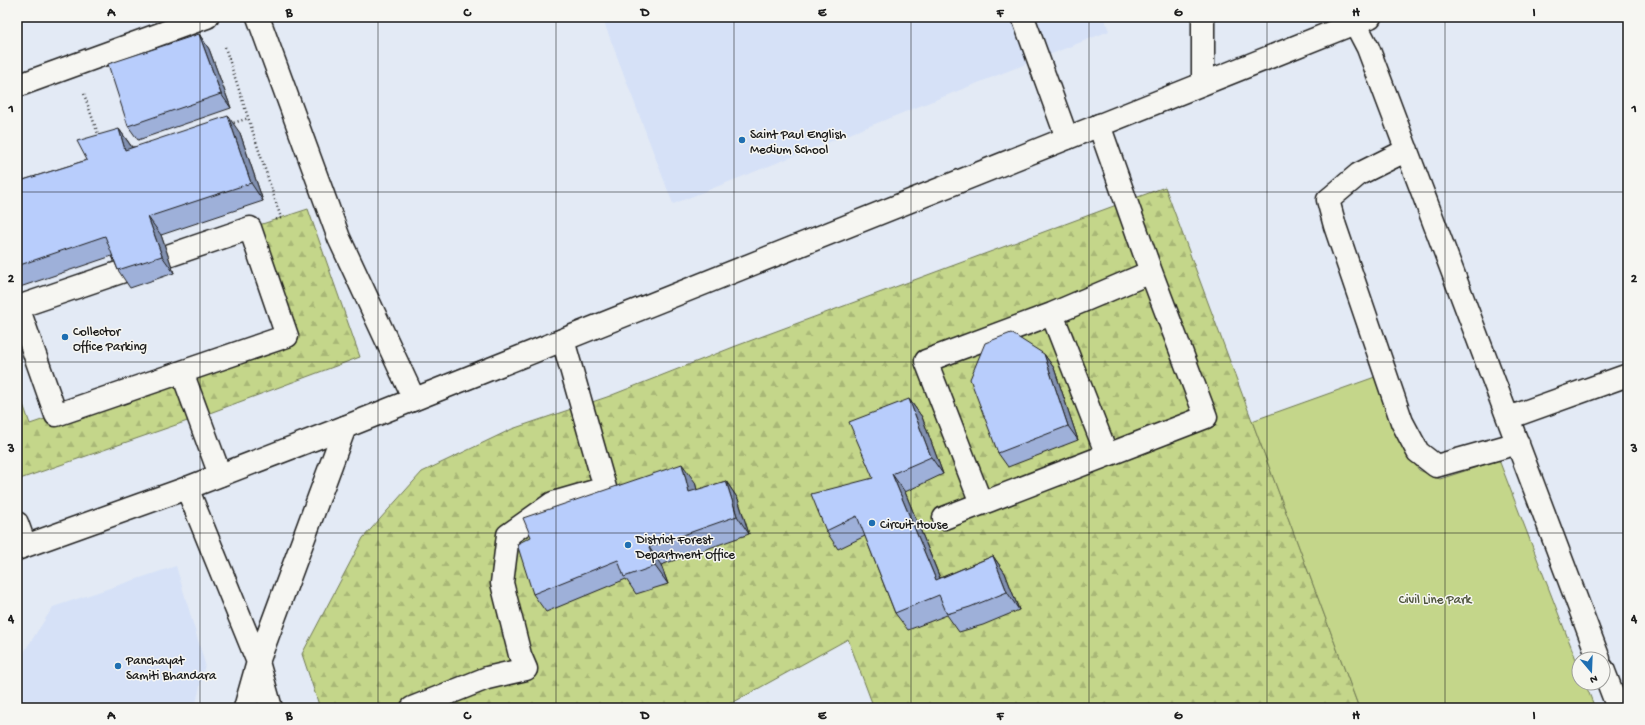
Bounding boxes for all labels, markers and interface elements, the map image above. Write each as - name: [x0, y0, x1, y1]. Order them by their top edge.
- text: A: [106, 6, 116, 21]
- text: B: [285, 6, 294, 21]
- text: C: [462, 6, 472, 21]
- text: D: [640, 6, 650, 21]
- text: E: [818, 6, 827, 21]
- text: F: [996, 6, 1005, 21]
- text: G: [1174, 6, 1183, 21]
- text: H: [1352, 6, 1360, 21]
- text: I: [1532, 6, 1536, 21]
- text: 1: [7, 102, 14, 117]
- text: 1: [1630, 102, 1637, 117]
- place label: Saint Paul English Medium School: [750, 128, 846, 158]
- marker: Saint Paul English Medium School: [737, 135, 747, 145]
- text: 2: [8, 272, 15, 287]
- text: 2: [1631, 272, 1638, 287]
- place label: Collector Office Parking: [73, 325, 147, 355]
- marker: Collector Office Parking: [60, 332, 70, 342]
- text: 3: [7, 442, 15, 457]
- text: 3: [1630, 442, 1638, 457]
- marker: Circuit House: [867, 518, 877, 528]
- place label: Circuit House: [880, 518, 948, 533]
- place label: District Forest Department Office: [635, 533, 735, 563]
- marker: District Forest Department Office: [623, 540, 633, 550]
- park label: Civil Line Park: [1399, 593, 1473, 608]
- text: 4: [7, 612, 15, 627]
- text: 4: [1630, 612, 1638, 627]
- north arrow: [1571, 651, 1611, 691]
- place label: Panchayat Samiti Bhandara: [125, 654, 217, 684]
- marker: Panchayat Samiti Bhandara: [113, 661, 123, 671]
- text: N: [1588, 672, 1599, 685]
- text: A: [106, 709, 116, 724]
- text: B: [285, 709, 294, 724]
- text: C: [462, 709, 472, 724]
- text: D: [640, 709, 650, 724]
- text: E: [818, 709, 827, 724]
- text: F: [996, 709, 1005, 724]
- text: G: [1174, 709, 1183, 724]
- text: H: [1352, 709, 1360, 724]
- text: I: [1532, 709, 1536, 724]

